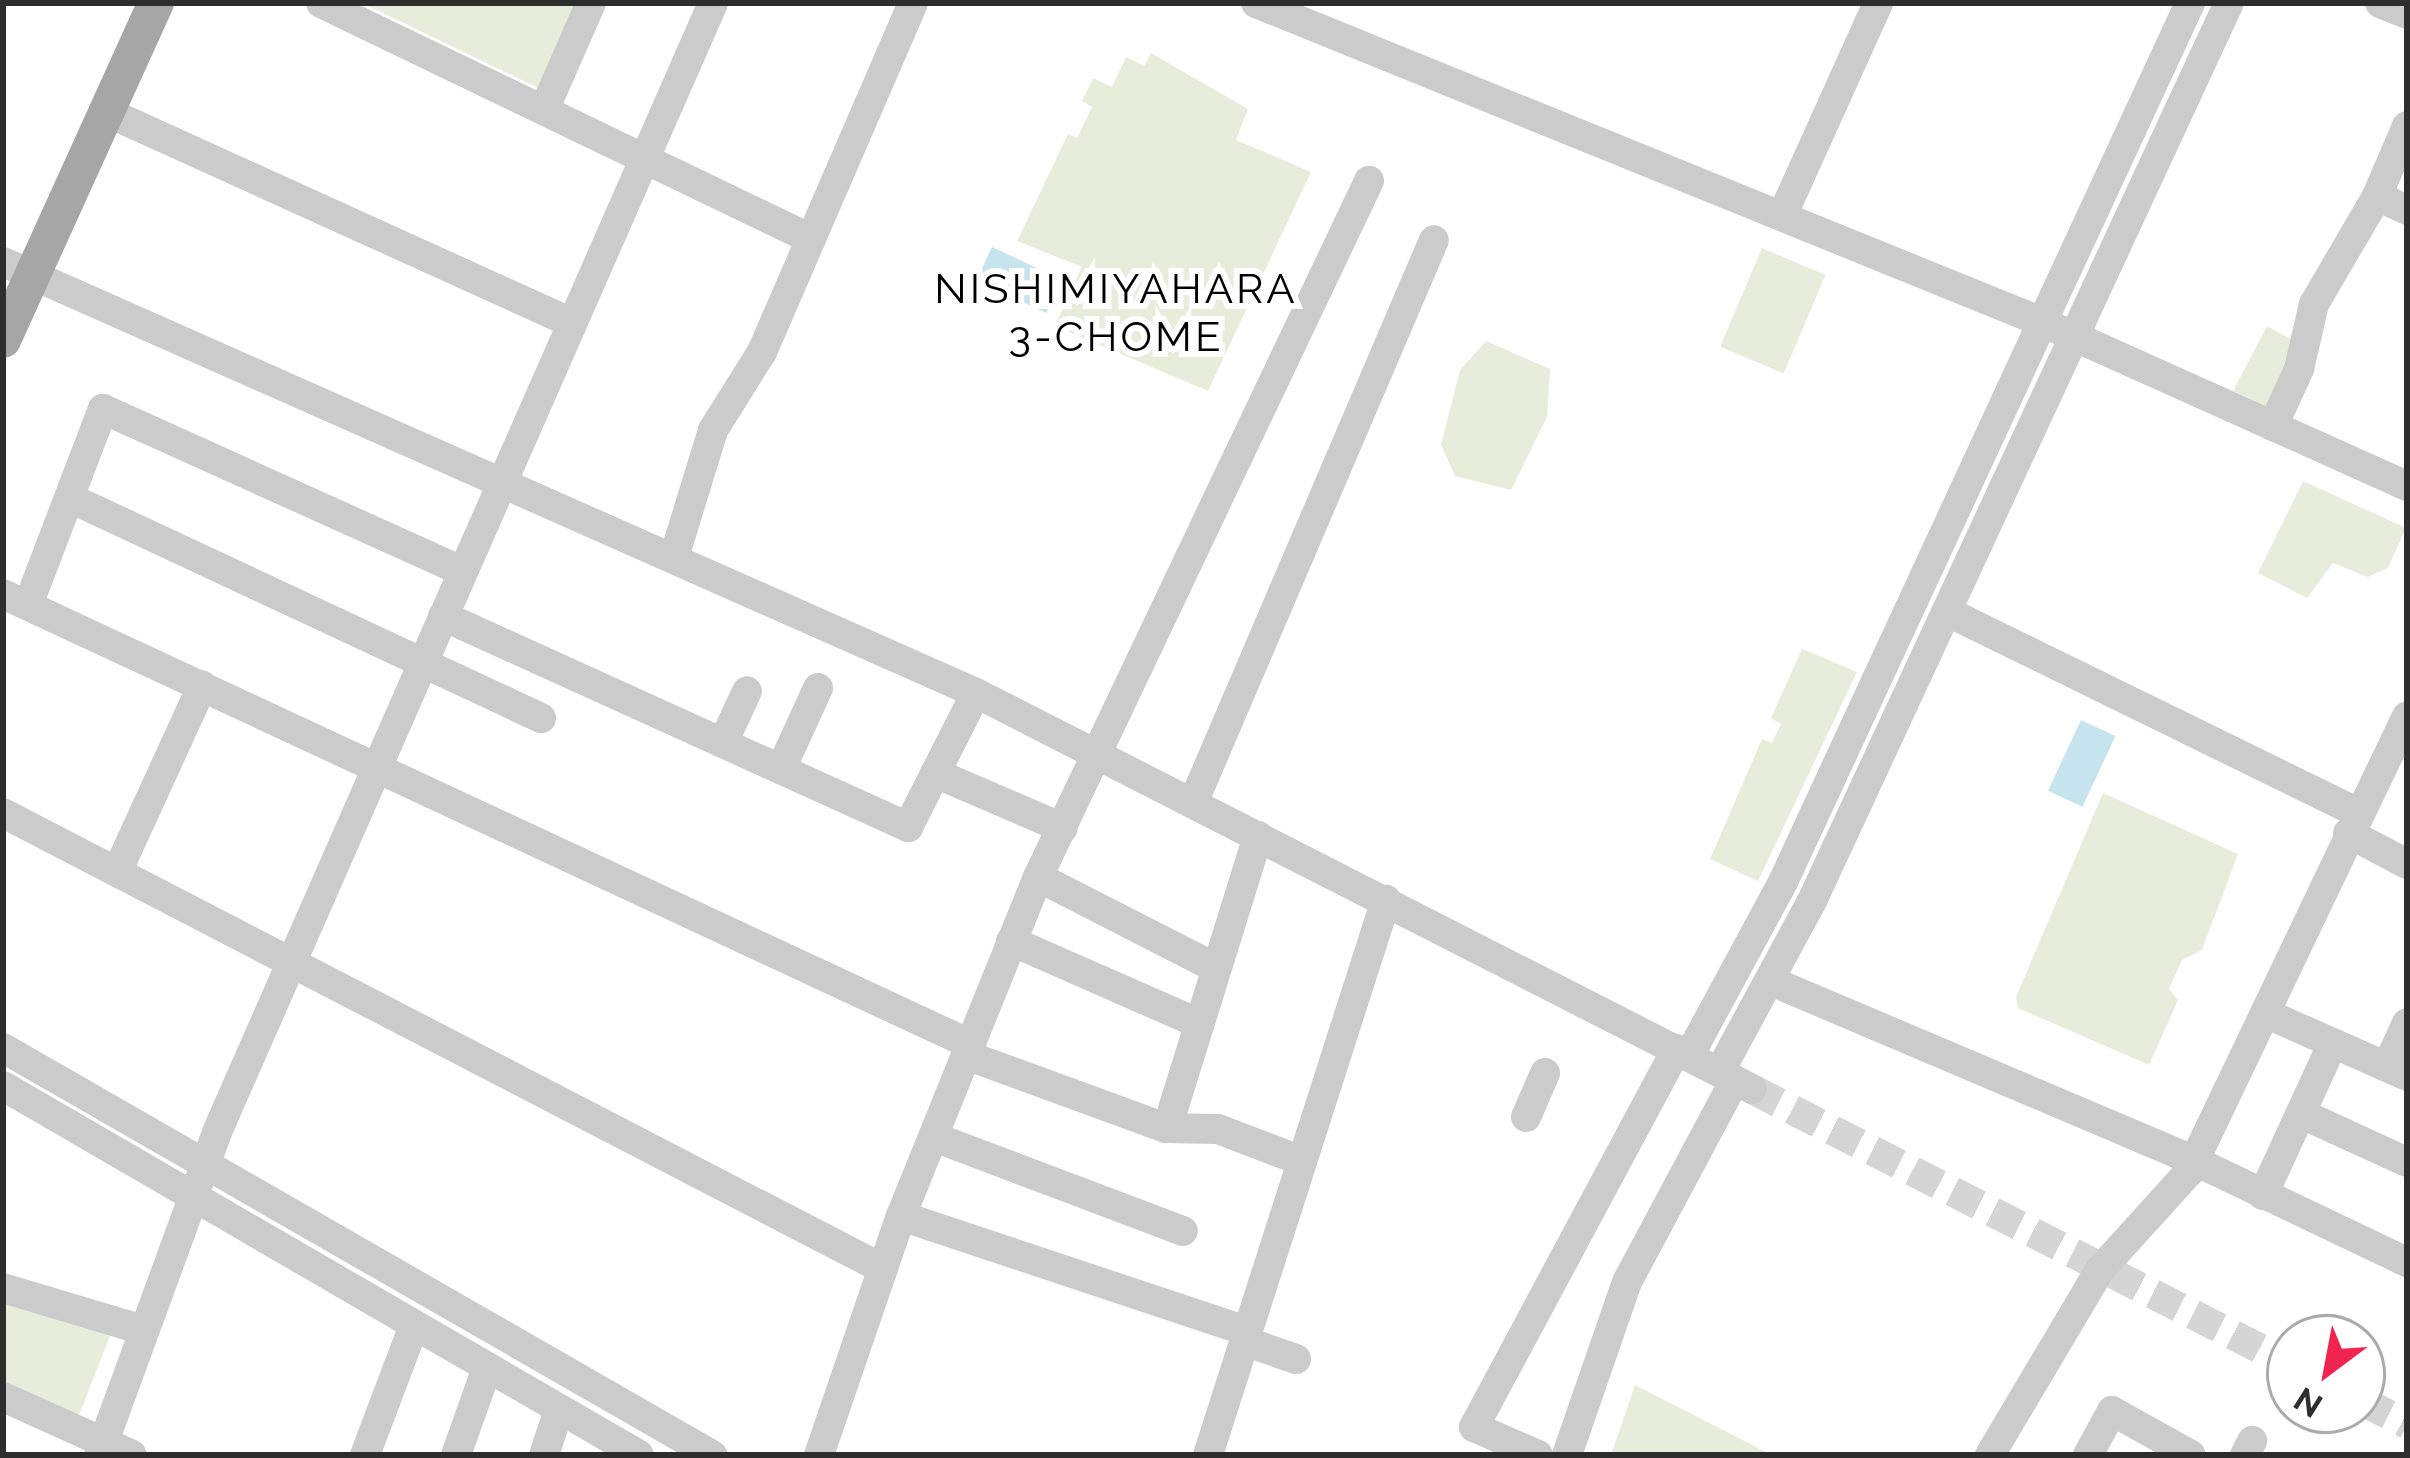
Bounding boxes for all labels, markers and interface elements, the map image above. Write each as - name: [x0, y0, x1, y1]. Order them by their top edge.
- district label: NISHIMIYAHARA 3-CHOME: [934, 264, 1298, 362]
- north arrow: [2266, 1314, 2386, 1434]
- text: N: [2287, 1379, 2329, 1426]

